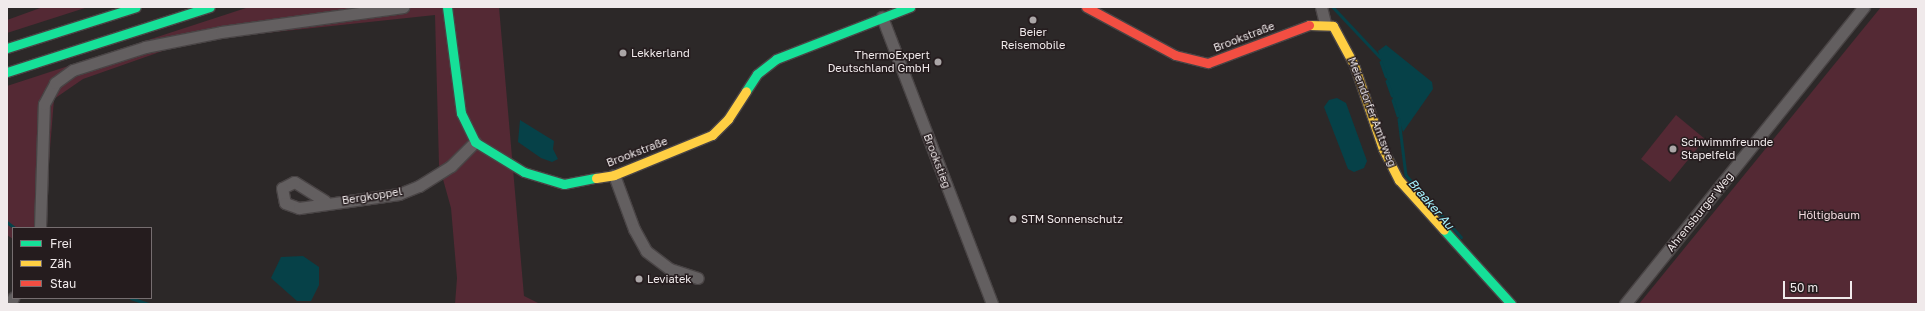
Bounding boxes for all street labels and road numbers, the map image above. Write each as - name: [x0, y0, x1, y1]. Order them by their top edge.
- street label: Brookstraße: [1212, 19, 1276, 55]
- street label: Meiendorfer Amtsweg: [1345, 55, 1399, 169]
- street label: Brookstieg: [921, 132, 953, 190]
- street label: Brookstraße: [605, 134, 669, 170]
- street label: Ahrensburger Weg: [1664, 170, 1736, 254]
- street label: Bergkoppel: [341, 185, 403, 207]

